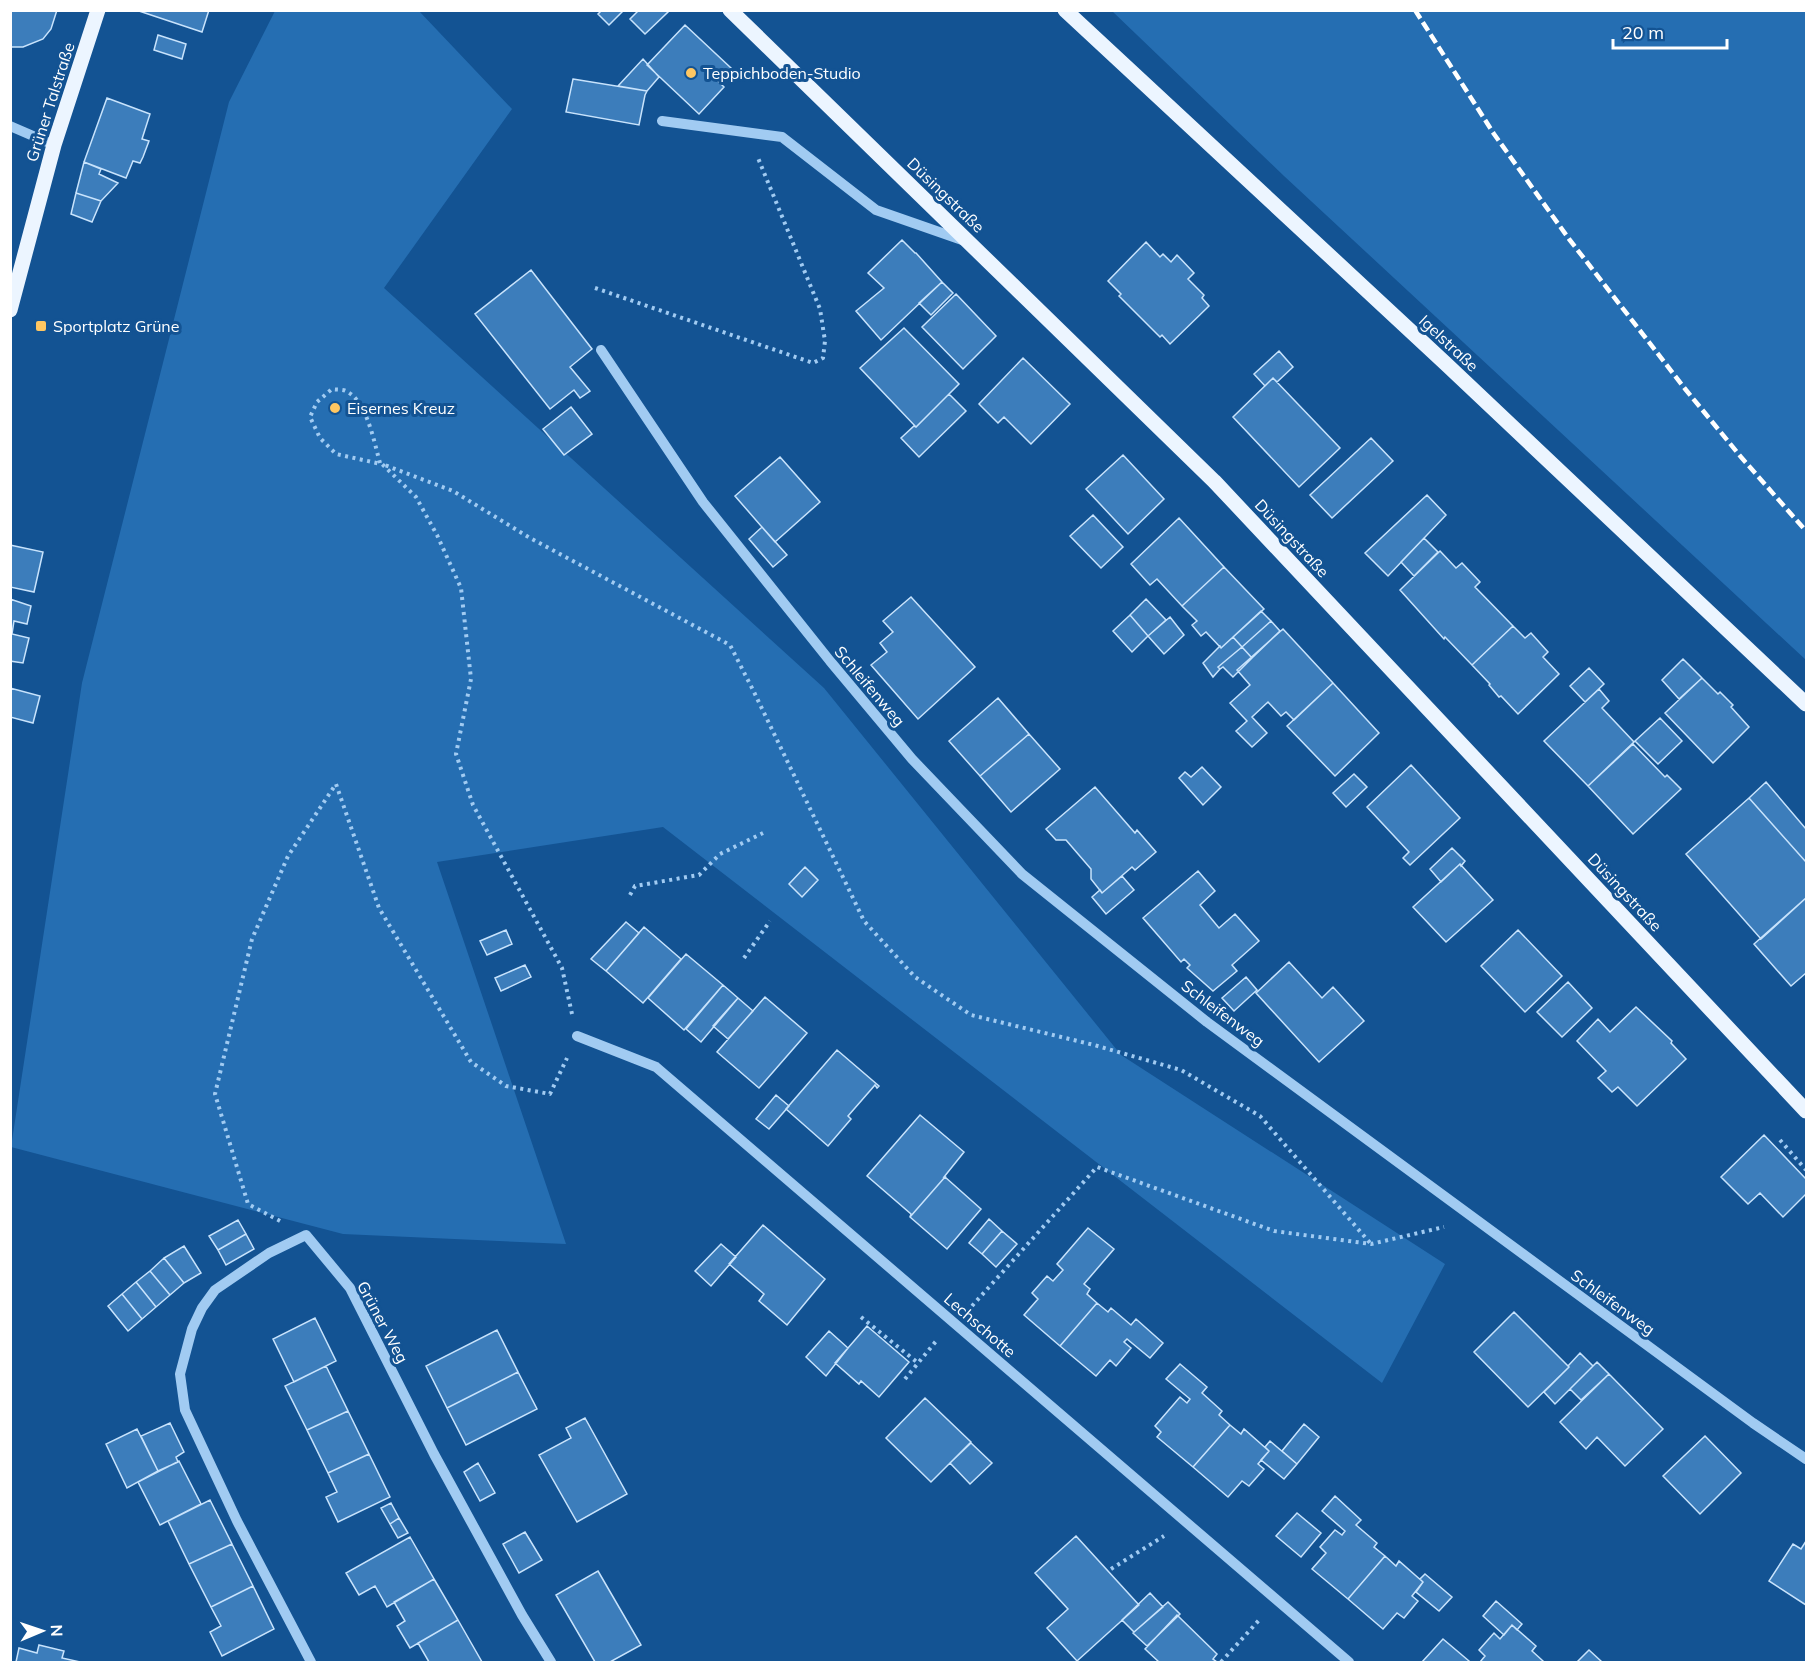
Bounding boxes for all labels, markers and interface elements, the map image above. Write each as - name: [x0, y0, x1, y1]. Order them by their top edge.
- scale bar: [1613, 12, 1727, 50]
- text: 20 m: [1622, 21, 1664, 44]
- street label: Grüner Talstraße: [21, 40, 79, 164]
- place label: Teppichboden-Studio: [703, 63, 861, 83]
- marker: Teppichboden-Studio: [684, 66, 698, 80]
- street label: Düsingstraße: [903, 153, 989, 237]
- street label: Igelstraße: [1415, 310, 1483, 376]
- place label: Sportplatz Grüne: [53, 316, 179, 336]
- marker: Sportplatz Grüne: [34, 319, 48, 333]
- place label: Eisernes Kreuz: [347, 398, 455, 418]
- marker: Eisernes Kreuz: [328, 401, 342, 415]
- street label: Düsingstraße: [1251, 495, 1333, 581]
- street label: Schleifenweg: [831, 642, 909, 730]
- street label: Düsingstraße: [1584, 849, 1666, 935]
- street label: Schleifenweg: [1177, 975, 1269, 1051]
- street label: Schleifenweg: [1567, 1265, 1659, 1339]
- street label: Grüner Weg: [353, 1278, 413, 1366]
- street label: Lechschotte: [940, 1288, 1020, 1362]
- north arrow: [12, 1601, 72, 1661]
- text: N: [47, 1624, 67, 1637]

